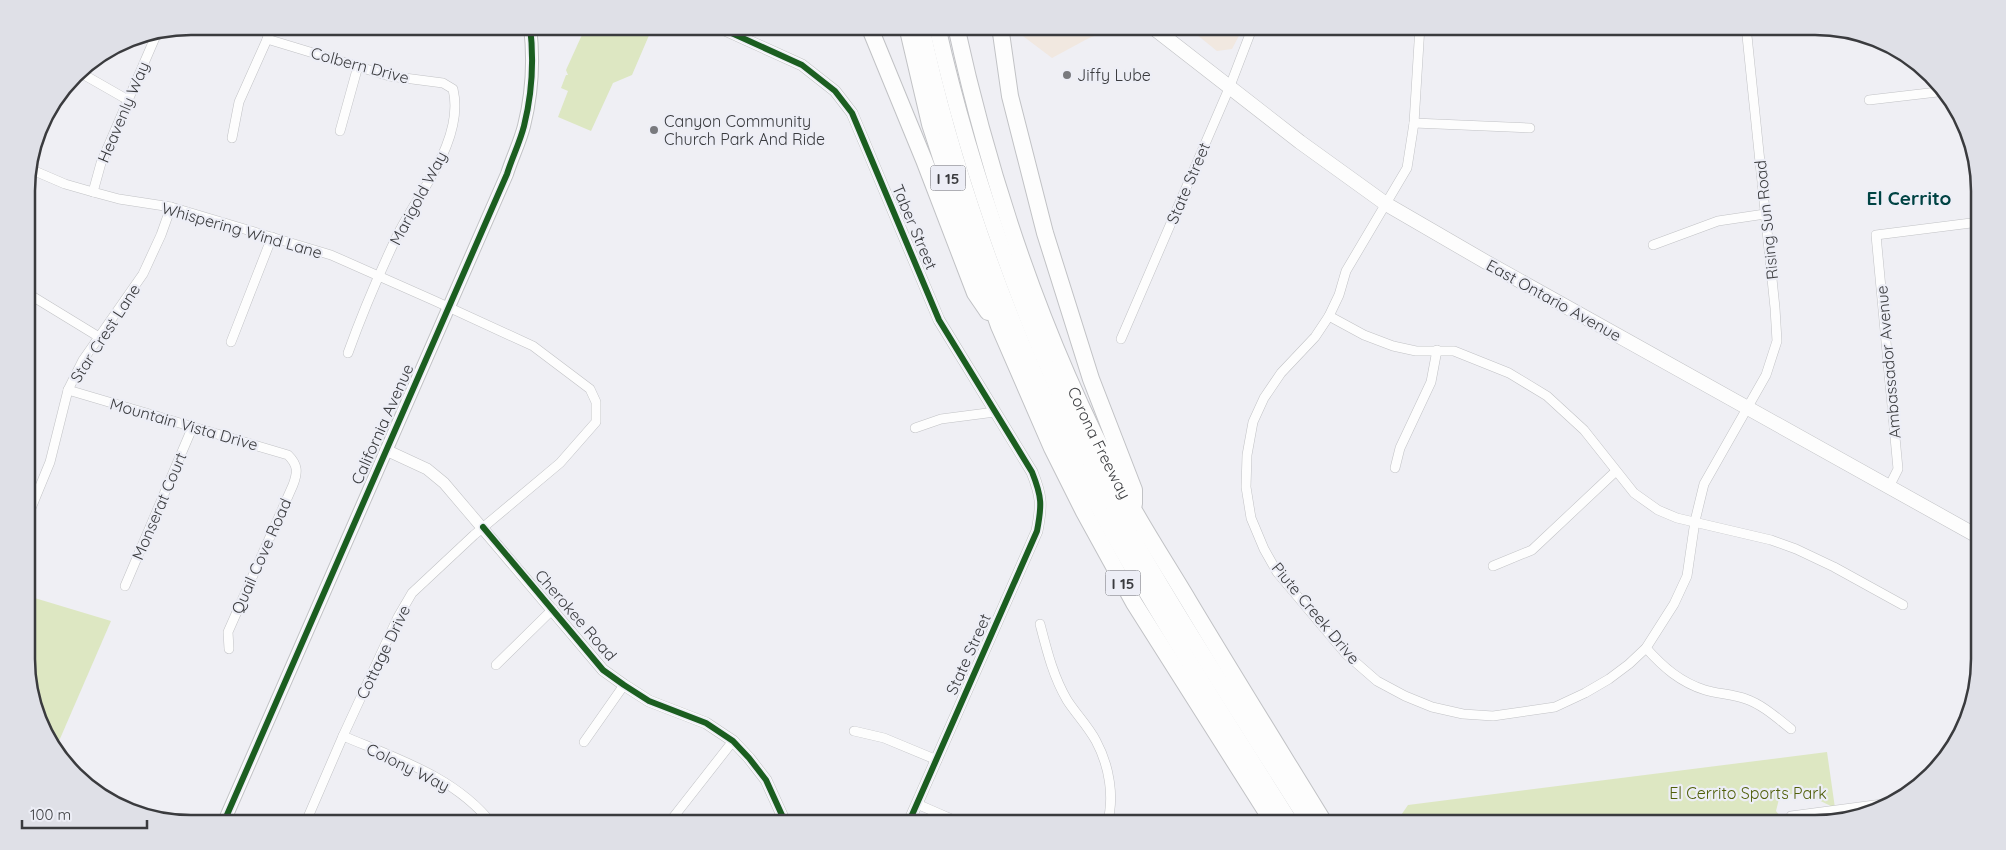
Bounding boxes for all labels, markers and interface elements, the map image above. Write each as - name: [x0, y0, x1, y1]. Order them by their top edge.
- street label: Colbern Drive: [309, 42, 411, 88]
- street label: Heavenly Way: [93, 58, 153, 166]
- place label: Jiffy Lube: [1077, 65, 1151, 85]
- marker: Jiffy Lube: [1061, 69, 1073, 81]
- place label: Canyon Community Church Park And Ride: [664, 111, 825, 149]
- marker: Canyon Community Church Park And Ride: [648, 124, 660, 136]
- street label: State Street: [1162, 139, 1214, 227]
- street label: Marigold Way: [385, 148, 451, 248]
- street label: Rising Sun Road: [1750, 159, 1782, 281]
- road number: I 15: [930, 166, 966, 190]
- street label: Taber Street: [888, 181, 942, 273]
- district label: El Cerrito: [1867, 186, 1952, 210]
- street label: Whispering Wind Lane: [159, 197, 325, 263]
- street label: East Ontario Avenue: [1483, 255, 1625, 345]
- street label: Star Crest Lane: [66, 280, 144, 386]
- street label: Ambassador Avenue: [1871, 285, 1905, 439]
- street label: California Avenue: [346, 361, 418, 487]
- street label: Corona Freeway: [1064, 384, 1136, 503]
- street label: Mountain Vista Drive: [108, 393, 260, 455]
- street label: Monserat Court: [127, 449, 191, 563]
- street label: Quail Cove Road: [227, 495, 295, 617]
- street label: Piute Creek Drive: [1268, 558, 1364, 668]
- street label: Cherokee Road: [531, 565, 621, 665]
- road number: I 15: [1106, 570, 1140, 596]
- street label: Cottage Drive: [352, 602, 414, 702]
- street label: State Street: [941, 610, 995, 698]
- street label: Colony Way: [363, 738, 453, 796]
- park label: El Cerrito Sports Park: [1669, 783, 1827, 803]
- scale bar: [22, 798, 148, 830]
- text: 100 m: [30, 805, 71, 824]

